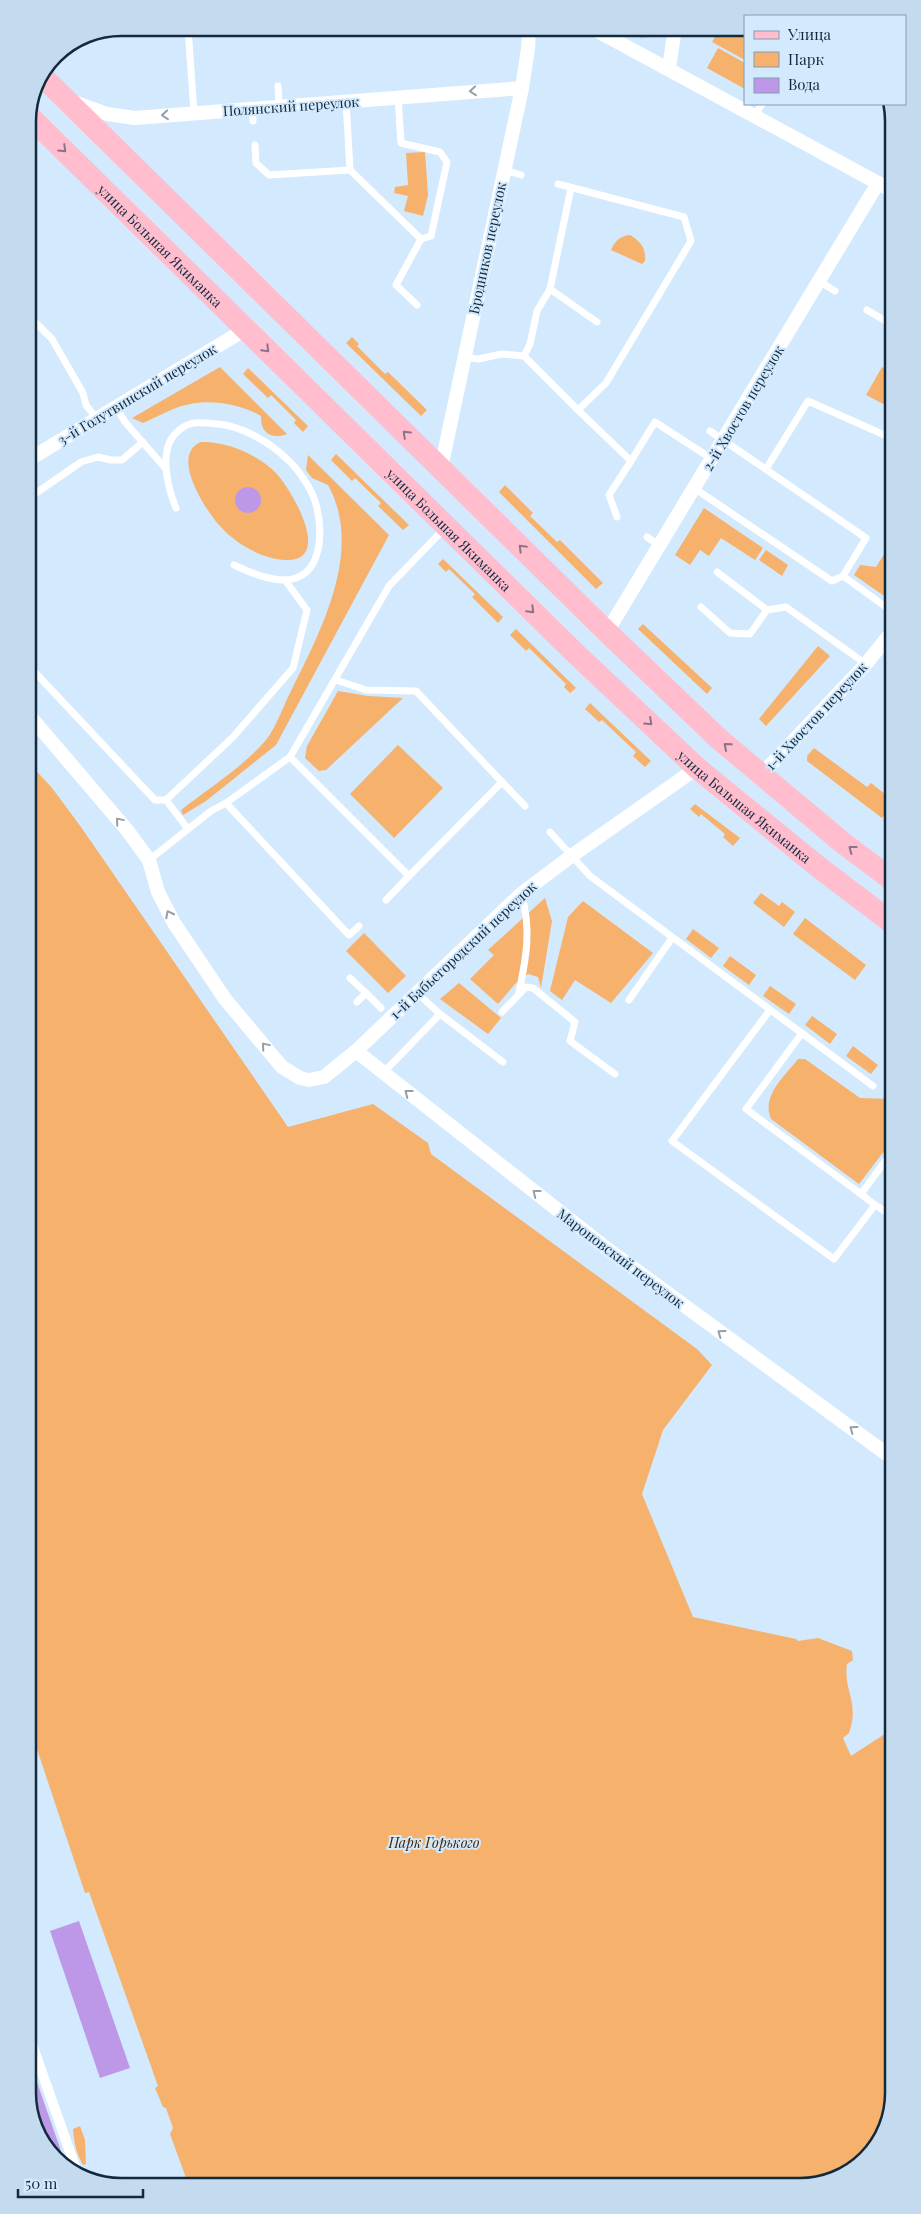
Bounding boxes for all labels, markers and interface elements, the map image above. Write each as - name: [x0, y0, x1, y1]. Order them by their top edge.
- legend: [744, 15, 906, 105]
- text: Улица: [787, 24, 831, 44]
- text: Парк: [788, 49, 824, 69]
- text: Вода: [788, 74, 821, 94]
- one-way arrow: [469, 86, 477, 97]
- street label: Полянский переулок: [222, 92, 360, 120]
- one-way arrow: [161, 110, 169, 121]
- one-way arrow: [57, 143, 66, 152]
- street label: улица Большая Якиманка: [93, 179, 227, 311]
- street label: Бродников переулок: [464, 180, 510, 316]
- street label: 3-й Голутвинский переулок: [54, 339, 220, 449]
- street label: 2-й Хвостов переулок: [698, 342, 788, 474]
- one-way arrow: [260, 343, 269, 352]
- one-way arrow: [403, 431, 412, 440]
- street label: улица Большая Якиманка: [382, 463, 516, 595]
- one-way arrow: [519, 545, 528, 554]
- one-way arrow: [525, 604, 534, 613]
- street label: 1-й Хвостов переулок: [761, 658, 871, 774]
- one-way arrow: [643, 716, 652, 725]
- one-way arrow: [723, 742, 732, 751]
- street label: улица Большая Якиманка: [673, 745, 815, 867]
- one-way arrow: [117, 818, 125, 827]
- one-way arrow: [849, 847, 858, 855]
- street label: 1-й Бабьегородский переулок: [386, 877, 540, 1023]
- one-way arrow: [166, 911, 176, 920]
- one-way arrow: [261, 1042, 270, 1051]
- one-way arrow: [405, 1090, 414, 1098]
- one-way arrow: [532, 1190, 542, 1199]
- street label: Мароновский переулок: [554, 1204, 688, 1312]
- one-way arrow: [717, 1330, 727, 1339]
- one-way arrow: [849, 1426, 859, 1435]
- park label: Парк Горького: [387, 1833, 480, 1852]
- scale bar: [18, 2166, 142, 2198]
- text: 50 m: [25, 2173, 58, 2193]

